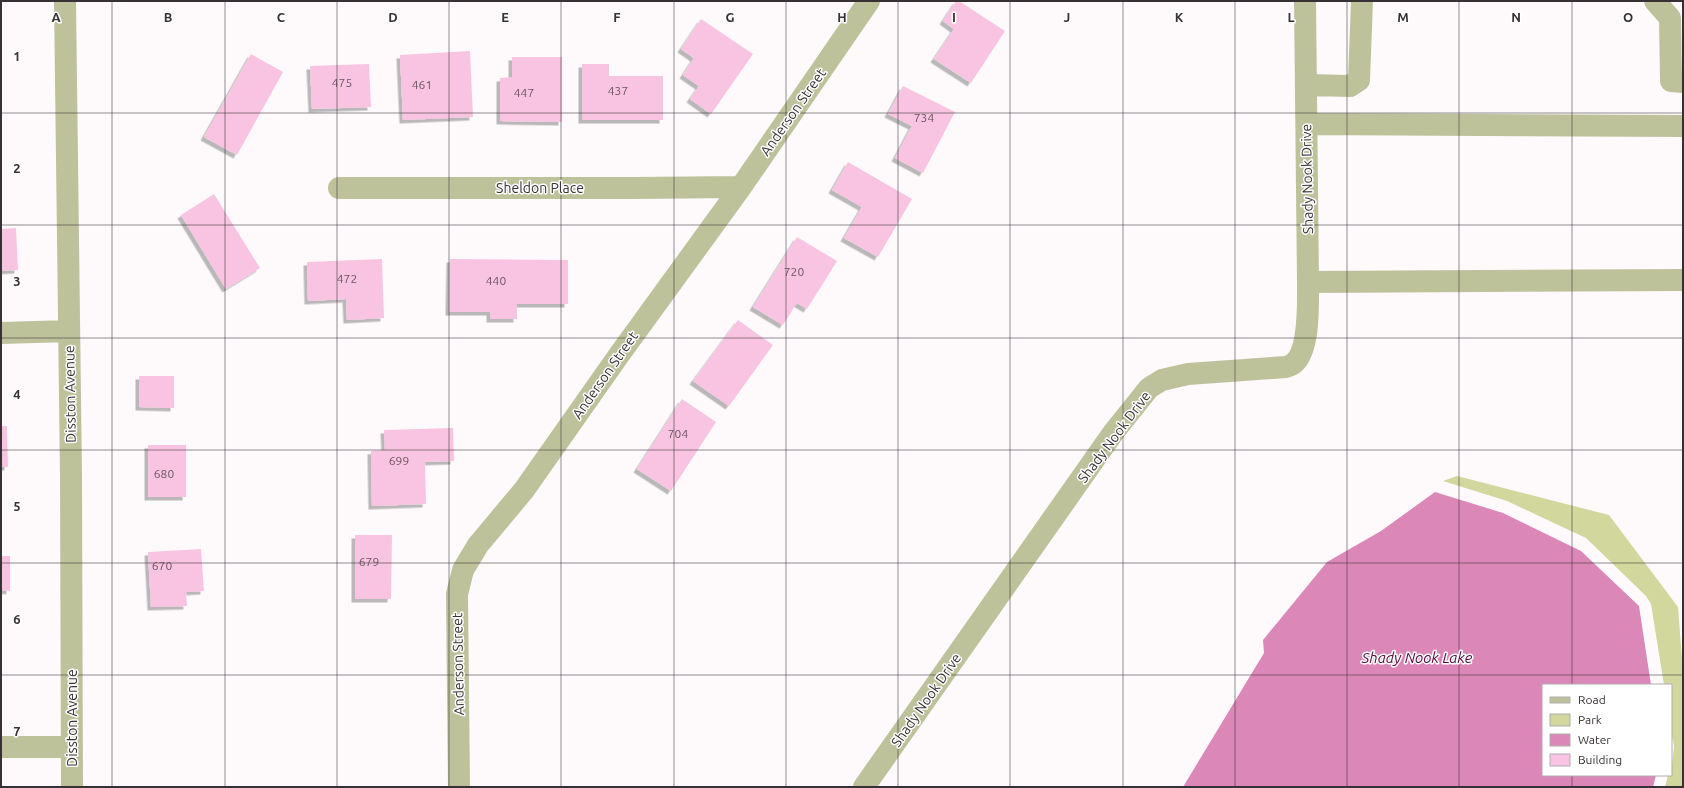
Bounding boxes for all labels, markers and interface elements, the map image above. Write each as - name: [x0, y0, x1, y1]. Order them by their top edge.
- text: A: [51, 10, 61, 24]
- text: B: [164, 10, 173, 24]
- text: C: [277, 10, 286, 24]
- text: D: [388, 10, 398, 24]
- text: E: [501, 10, 509, 24]
- text: F: [613, 10, 621, 24]
- text: G: [726, 10, 735, 24]
- text: H: [837, 10, 847, 24]
- text: I: [952, 10, 956, 24]
- text: J: [1064, 10, 1070, 24]
- text: K: [1175, 10, 1184, 24]
- text: L: [1287, 10, 1295, 24]
- text: M: [1397, 10, 1409, 24]
- text: N: [1511, 10, 1521, 24]
- text: O: [1623, 10, 1633, 24]
- text: 1: [13, 49, 21, 63]
- street label: Anderson Street: [757, 65, 829, 159]
- house number: 475: [332, 76, 352, 89]
- house number: 461: [412, 78, 432, 91]
- house number: 437: [608, 84, 628, 97]
- house number: 447: [514, 86, 534, 99]
- house number: 734: [914, 111, 934, 124]
- street label: Shady Nook Drive: [1298, 124, 1316, 234]
- text: 2: [13, 161, 21, 175]
- street label: Sheldon Place: [496, 180, 584, 196]
- house number: 720: [784, 265, 804, 278]
- house number: 472: [337, 272, 357, 285]
- text: 3: [13, 274, 21, 288]
- house number: 440: [486, 274, 506, 287]
- street label: Anderson Street: [569, 328, 641, 422]
- street label: Disston Avenue: [61, 345, 79, 443]
- text: 4: [13, 387, 21, 401]
- street label: Shady Nook Drive: [1074, 388, 1154, 486]
- house number: 704: [668, 427, 688, 440]
- house number: 699: [389, 454, 409, 467]
- house number: 680: [154, 467, 174, 480]
- text: 5: [13, 499, 21, 513]
- house number: 679: [359, 555, 379, 568]
- house number: 670: [152, 559, 172, 572]
- text: 6: [13, 612, 21, 626]
- street label: Anderson Street: [449, 612, 467, 716]
- water label: Shady Nook Lake: [1361, 649, 1473, 666]
- street label: Shady Nook Drive: [888, 650, 964, 750]
- street label: Disston Avenue: [64, 669, 80, 767]
- legend: [1542, 684, 1672, 776]
- text: Road: [1578, 693, 1606, 706]
- text: Park: [1578, 713, 1602, 726]
- text: 7: [13, 724, 21, 738]
- text: Water: [1578, 733, 1611, 746]
- text: Building: [1578, 753, 1622, 766]

